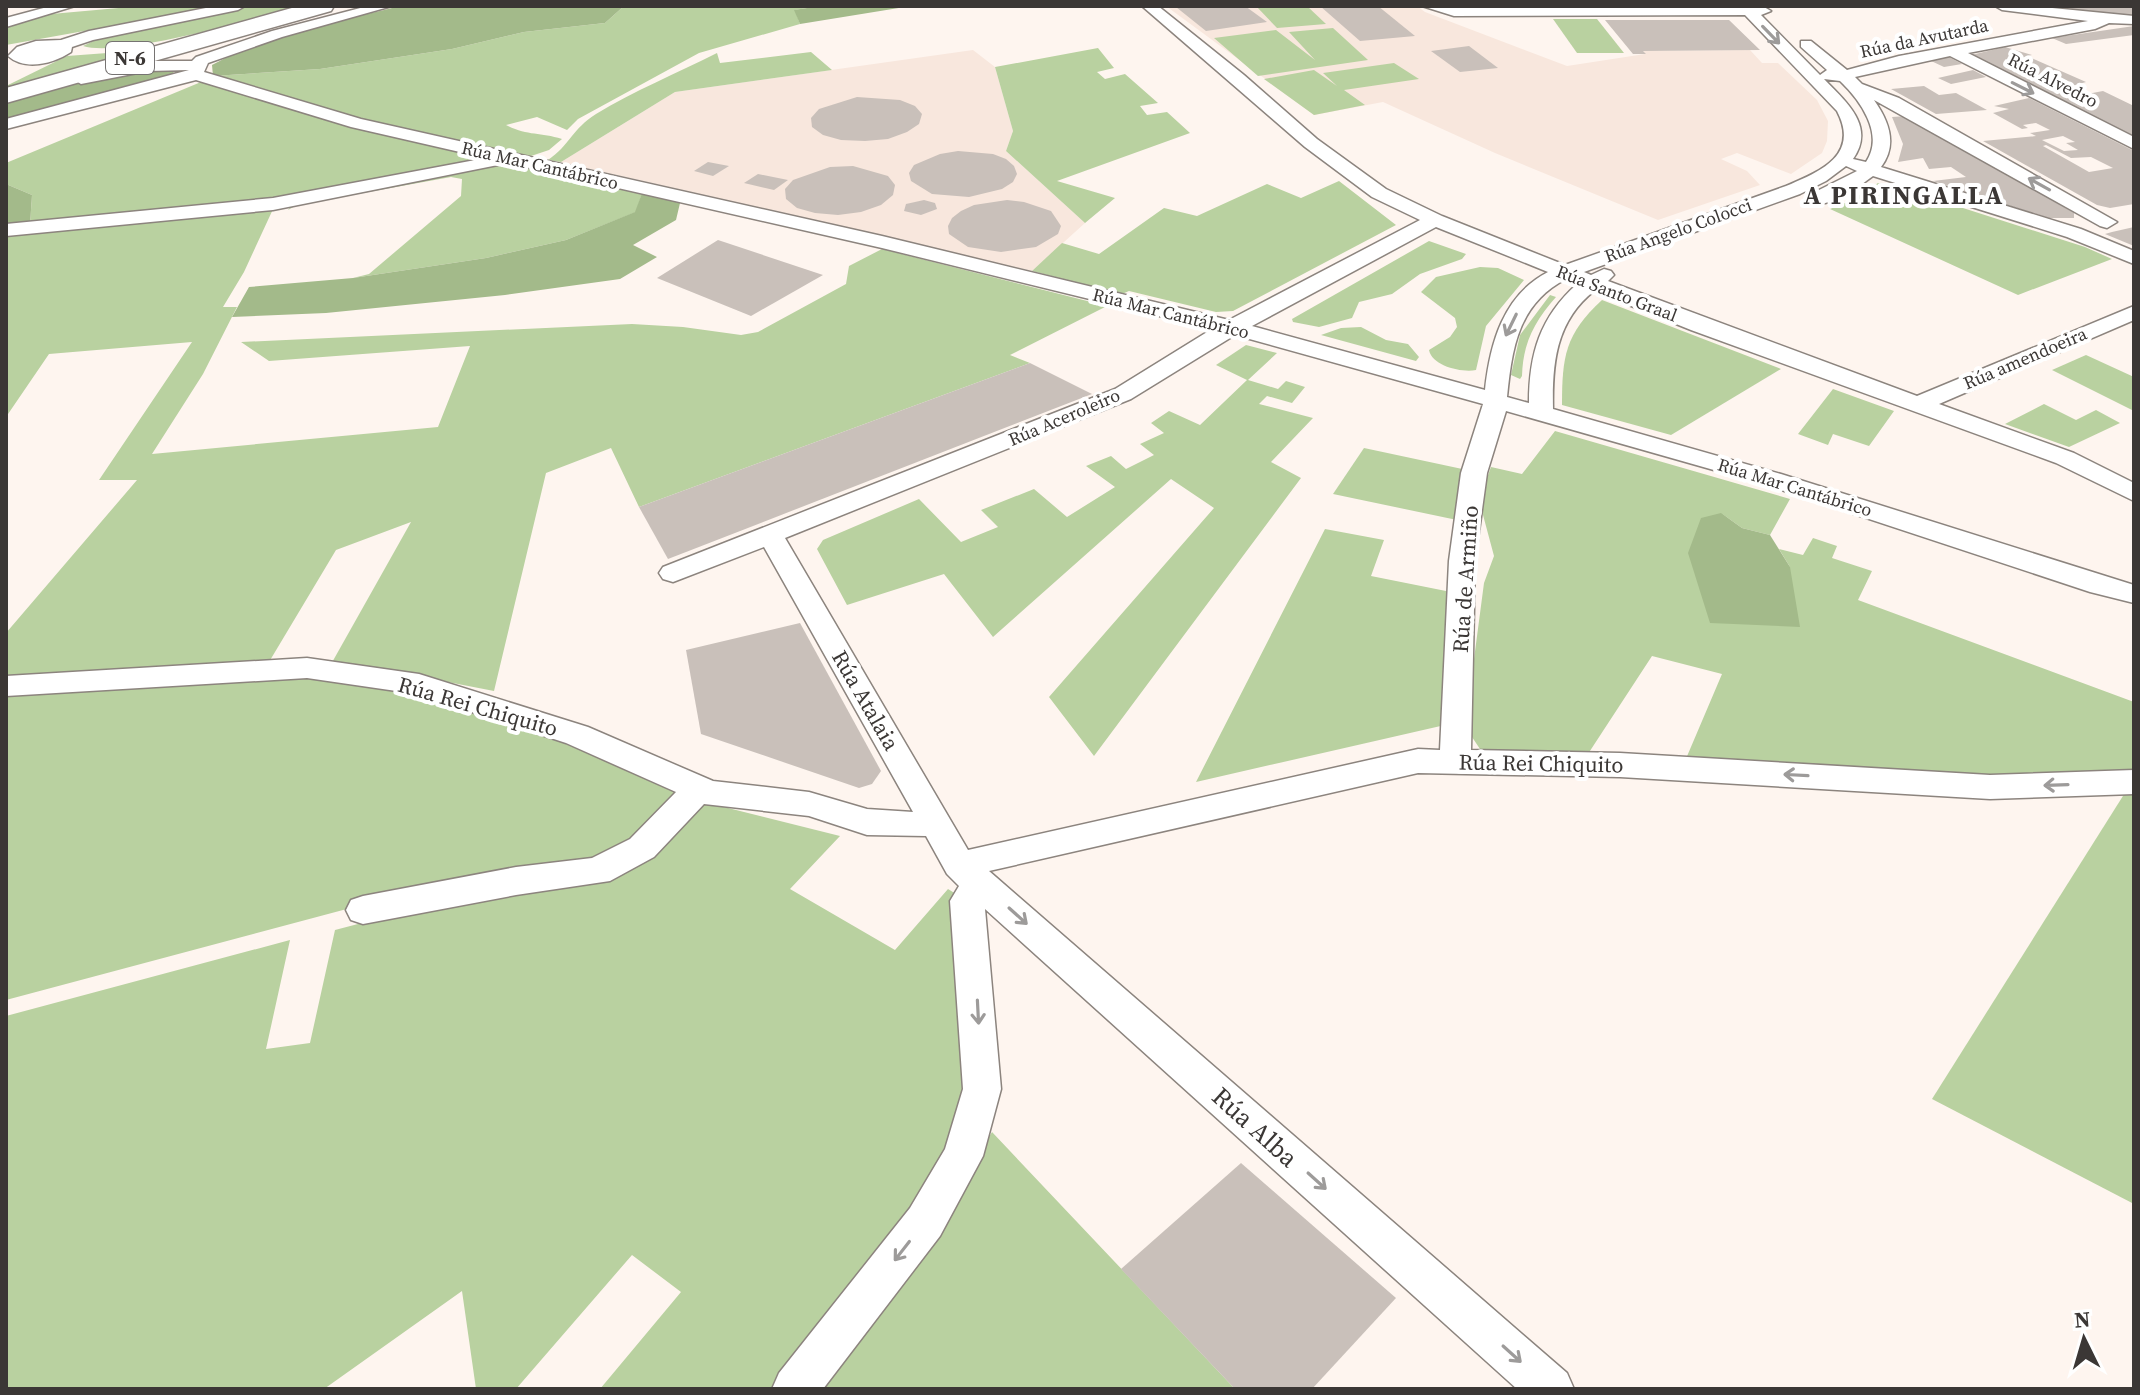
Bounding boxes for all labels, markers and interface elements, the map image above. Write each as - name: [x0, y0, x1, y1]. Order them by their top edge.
- street label: Rúa da Avutarda: [1857, 12, 1991, 64]
- one-way arrow: [1762, 25, 1781, 45]
- road number: N-6: [106, 42, 154, 74]
- street label: Rúa Alvedro: [2004, 47, 2102, 113]
- one-way arrow: [2010, 80, 2034, 96]
- street label: Rúa Mar Cantábrico: [459, 135, 621, 195]
- one-way arrow: [2028, 176, 2051, 192]
- district label: A PIRINGALLA: [1804, 177, 2004, 213]
- street label: Rúa Angelo Colocci: [1601, 192, 1755, 268]
- street label: Rúa Santo Graal: [1553, 258, 1681, 328]
- street label: Rúa Mar Cantábrico: [1090, 281, 1252, 345]
- one-way arrow: [1503, 313, 1518, 337]
- street label: Rúa amendoeira: [1959, 320, 2091, 395]
- street label: Rúa Aceroleiro: [1004, 382, 1124, 452]
- street label: Rúa Mar Cantábrico: [1715, 452, 1875, 522]
- street label: Rúa de Armiño: [1445, 504, 1485, 654]
- street label: Rúa Atalaia: [825, 644, 907, 756]
- street label: Rúa Rei Chiquito: [395, 669, 561, 743]
- street label: Rúa Rei Chiquito: [1458, 747, 1624, 779]
- one-way arrow: [1783, 767, 1810, 782]
- one-way arrow: [2043, 777, 2070, 792]
- one-way arrow: [1007, 907, 1027, 925]
- one-way arrow: [971, 998, 986, 1025]
- street label: Rúa Alba: [1204, 1079, 1306, 1176]
- one-way arrow: [1307, 1172, 1327, 1190]
- one-way arrow: [894, 1240, 911, 1262]
- north arrow: [2044, 1299, 2124, 1379]
- text: N: [2073, 1303, 2092, 1335]
- one-way arrow: [1501, 1345, 1521, 1363]

